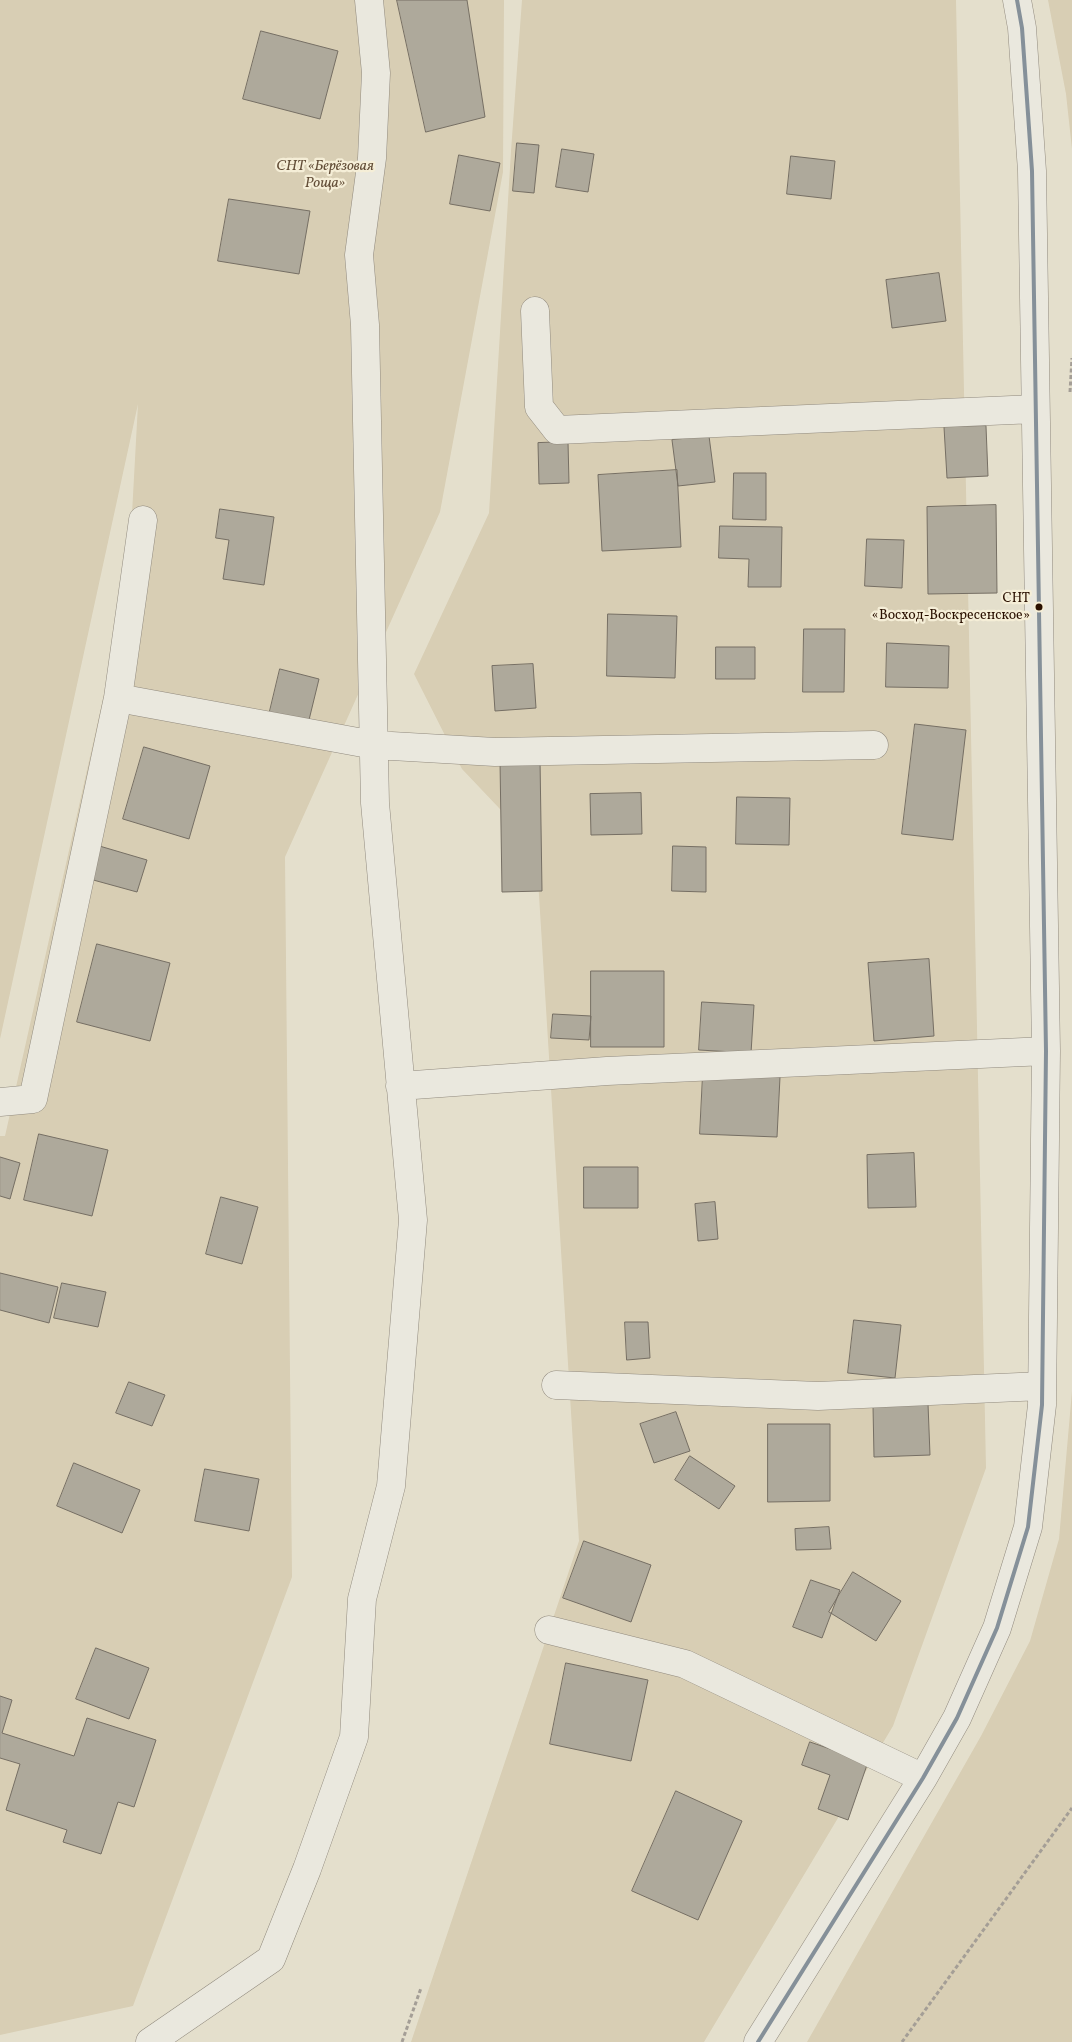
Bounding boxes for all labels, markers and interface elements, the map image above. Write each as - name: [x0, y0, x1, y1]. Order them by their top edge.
- park label: СНТ «Берёзовая Роща»: [276, 158, 374, 193]
- place label: СНТ «Восход-Воскресенское»: [872, 591, 1030, 624]
- marker: СНТ «Восход-Воскресенское»: [1034, 602, 1044, 612]

